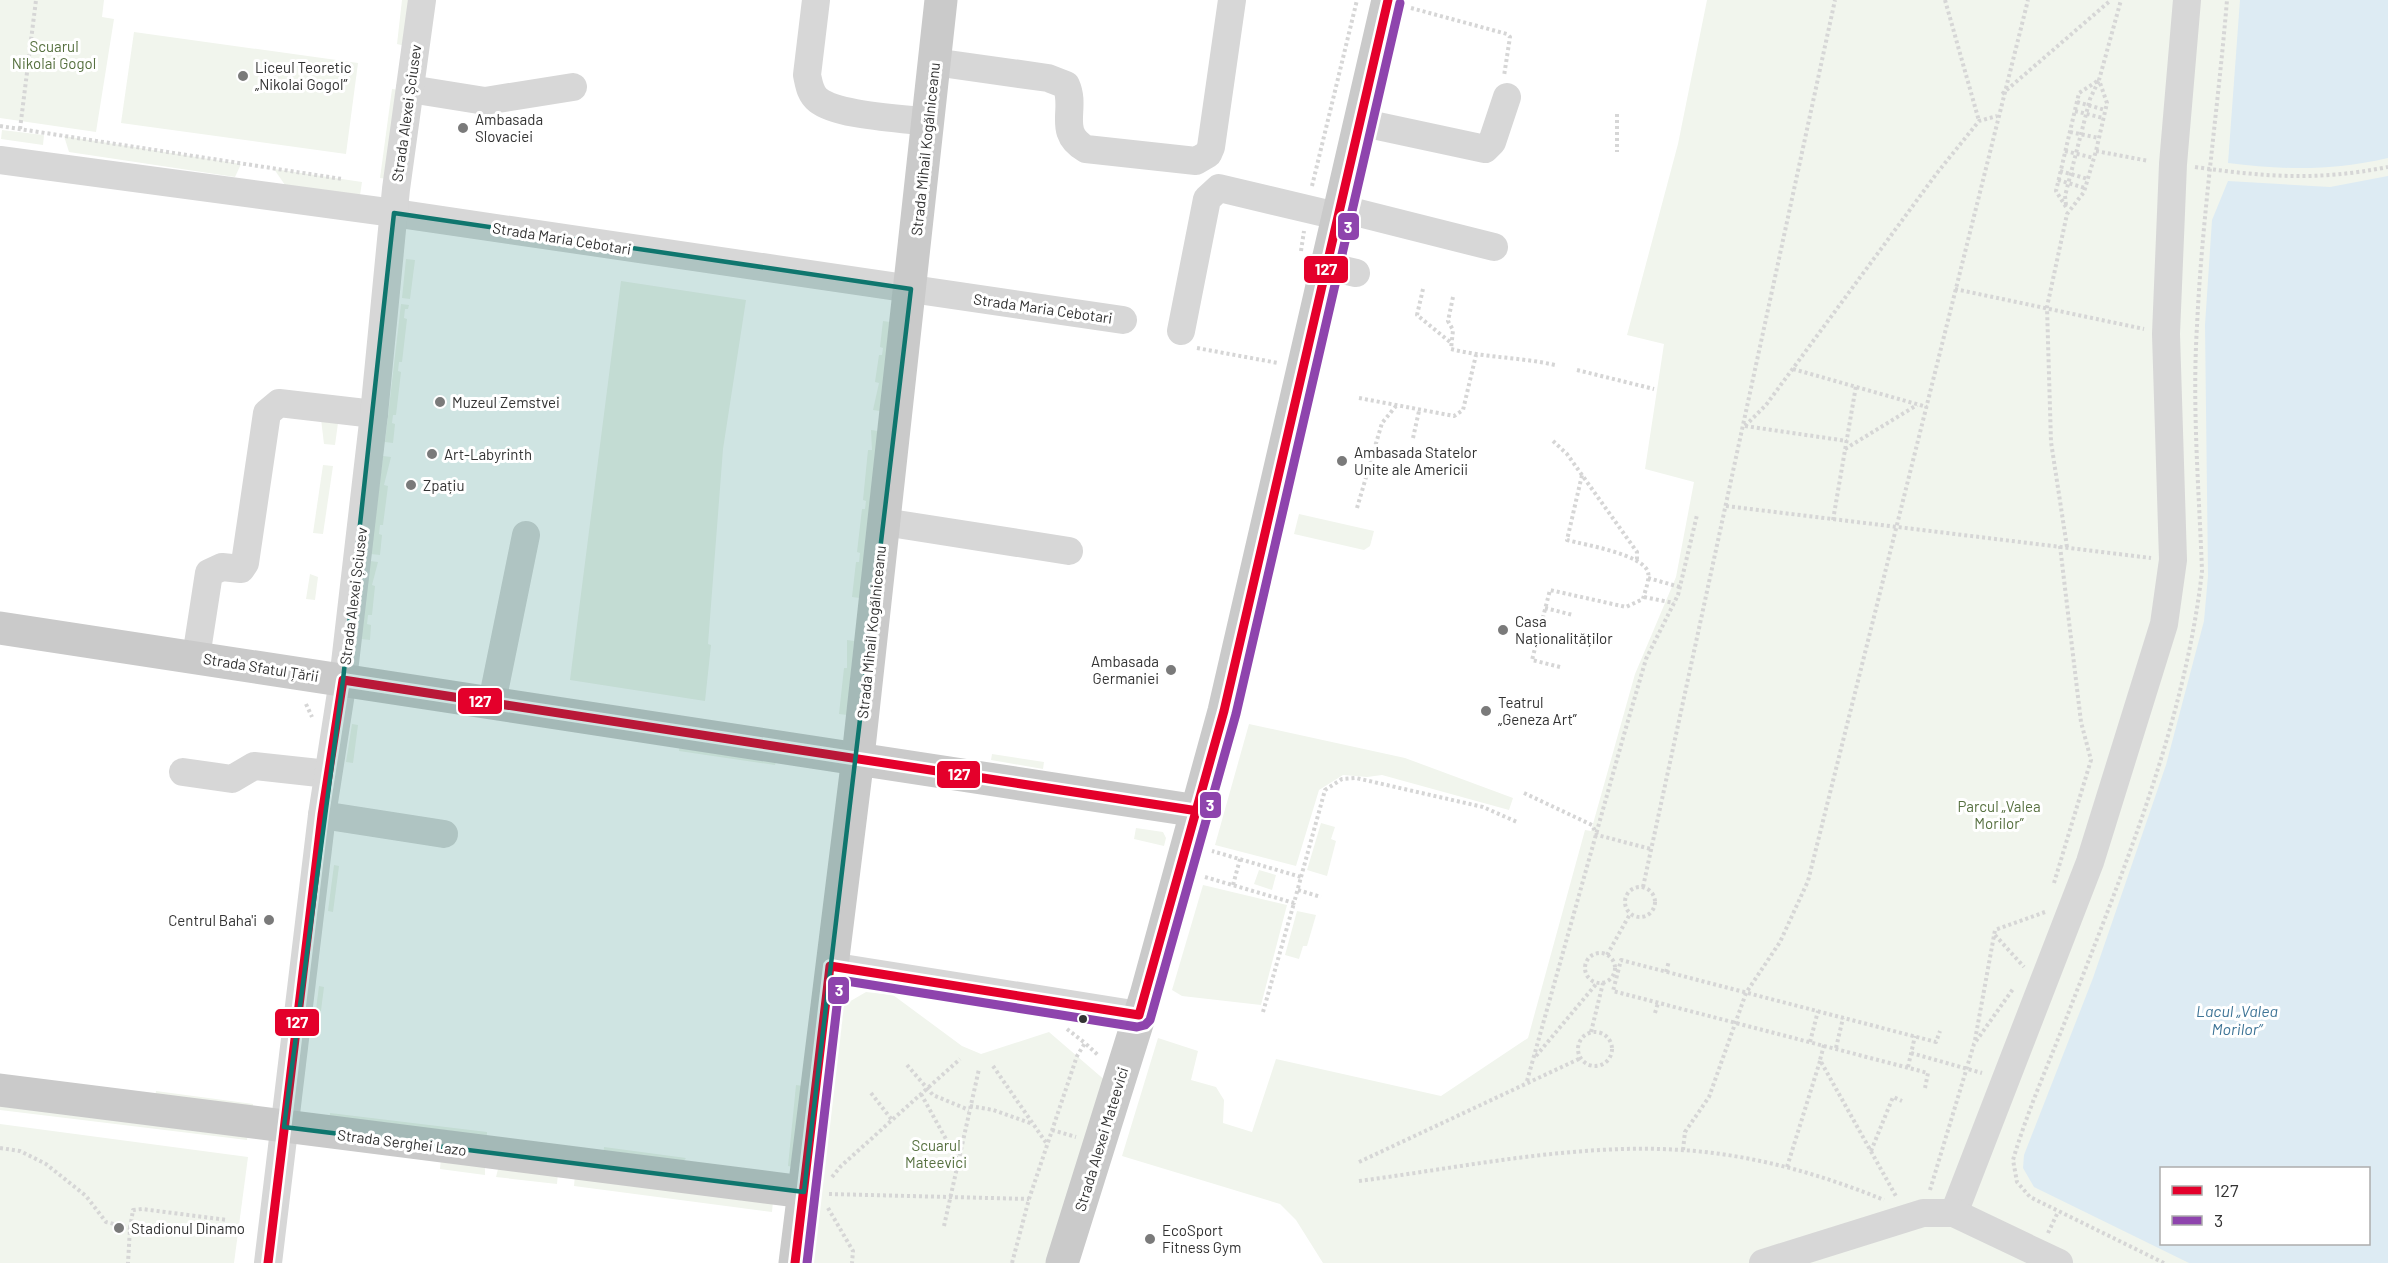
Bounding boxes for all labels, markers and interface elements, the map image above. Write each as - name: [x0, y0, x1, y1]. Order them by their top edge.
- park label: Scuarul Nikolai Gogol: [12, 37, 96, 72]
- street label: Strada Alexei Șciusev: [387, 43, 425, 183]
- place label: Liceul Teoretic „Nikolai Gogol”: [255, 58, 352, 93]
- street label: Strada Mihail Kogălniceanu: [907, 61, 943, 237]
- marker: Liceul Teoretic „Nikolai Gogol”: [236, 69, 250, 83]
- place label: Ambasada Slovaciei: [475, 110, 543, 145]
- marker: Ambasada Slovaciei: [456, 121, 470, 135]
- line badge: 3: [1337, 212, 1360, 241]
- text: 3: [1344, 217, 1352, 236]
- street label: Strada Maria Cebotari: [491, 218, 633, 258]
- line badge: 127: [1303, 255, 1349, 284]
- text: 127: [1315, 259, 1337, 278]
- street label: Strada Maria Cebotari: [972, 289, 1114, 327]
- place label: Muzeul Zemstvei: [452, 393, 560, 411]
- marker: Muzeul Zemstvei: [433, 395, 447, 409]
- place label: Ambasada Statelor Unite ale Americii: [1354, 443, 1478, 478]
- place label: Art-Labyrinth: [444, 445, 532, 463]
- marker: Art-Labyrinth: [425, 447, 439, 461]
- marker: Ambasada Statelor Unite ale Americii: [1335, 454, 1349, 468]
- place label: Zpațiu: [423, 476, 464, 494]
- marker: Zpațiu: [404, 478, 418, 492]
- street label: Strada Alexei Șciusev: [336, 526, 370, 666]
- street label: Strada Mihail Kogălniceanu: [853, 544, 889, 720]
- place label: Casa Naționalităților: [1515, 612, 1613, 647]
- marker: Casa Naționalităților: [1496, 623, 1510, 637]
- street label: Strada Sfatul Țării: [202, 649, 320, 685]
- place label: Ambasada Germaniei: [1091, 652, 1159, 687]
- marker: Ambasada Germaniei: [1164, 663, 1178, 677]
- line badge: 127: [457, 687, 503, 715]
- text: 127: [469, 691, 491, 710]
- place label: Teatrul „Geneza Art”: [1498, 693, 1577, 728]
- marker: Teatrul „Geneza Art”: [1479, 704, 1493, 718]
- line badge: 127: [936, 760, 981, 789]
- text: 127: [948, 764, 970, 783]
- line badge: 3: [1199, 791, 1222, 819]
- text: 3: [1206, 795, 1214, 814]
- park label: Parcul „Valea Morilor”: [1957, 797, 2041, 832]
- place label: Centrul Baha'i: [168, 911, 257, 929]
- marker: Centrul Baha'i: [262, 913, 276, 927]
- line badge: 3: [827, 976, 850, 1005]
- text: 3: [835, 980, 843, 999]
- water label: Lacul „Valea Morilor”: [2196, 1001, 2278, 1038]
- line badge: 127: [274, 1008, 320, 1037]
- text: 127: [286, 1012, 308, 1031]
- unlabelled marker: [1077, 1013, 1089, 1025]
- street label: Strada Alexei Mateevici: [1070, 1065, 1132, 1213]
- street label: Strada Serghei Lazo: [336, 1125, 468, 1159]
- park label: Scuarul Mateevici: [905, 1136, 967, 1171]
- legend: [2160, 1167, 2370, 1245]
- text: 127: [2214, 1179, 2239, 1201]
- text: 3: [2214, 1209, 2223, 1231]
- place label: Stadionul Dinamo: [131, 1219, 245, 1237]
- marker: Stadionul Dinamo: [112, 1221, 126, 1235]
- place label: EcoSport Fitness Gym: [1162, 1221, 1241, 1256]
- marker: EcoSport Fitness Gym: [1143, 1232, 1157, 1246]

